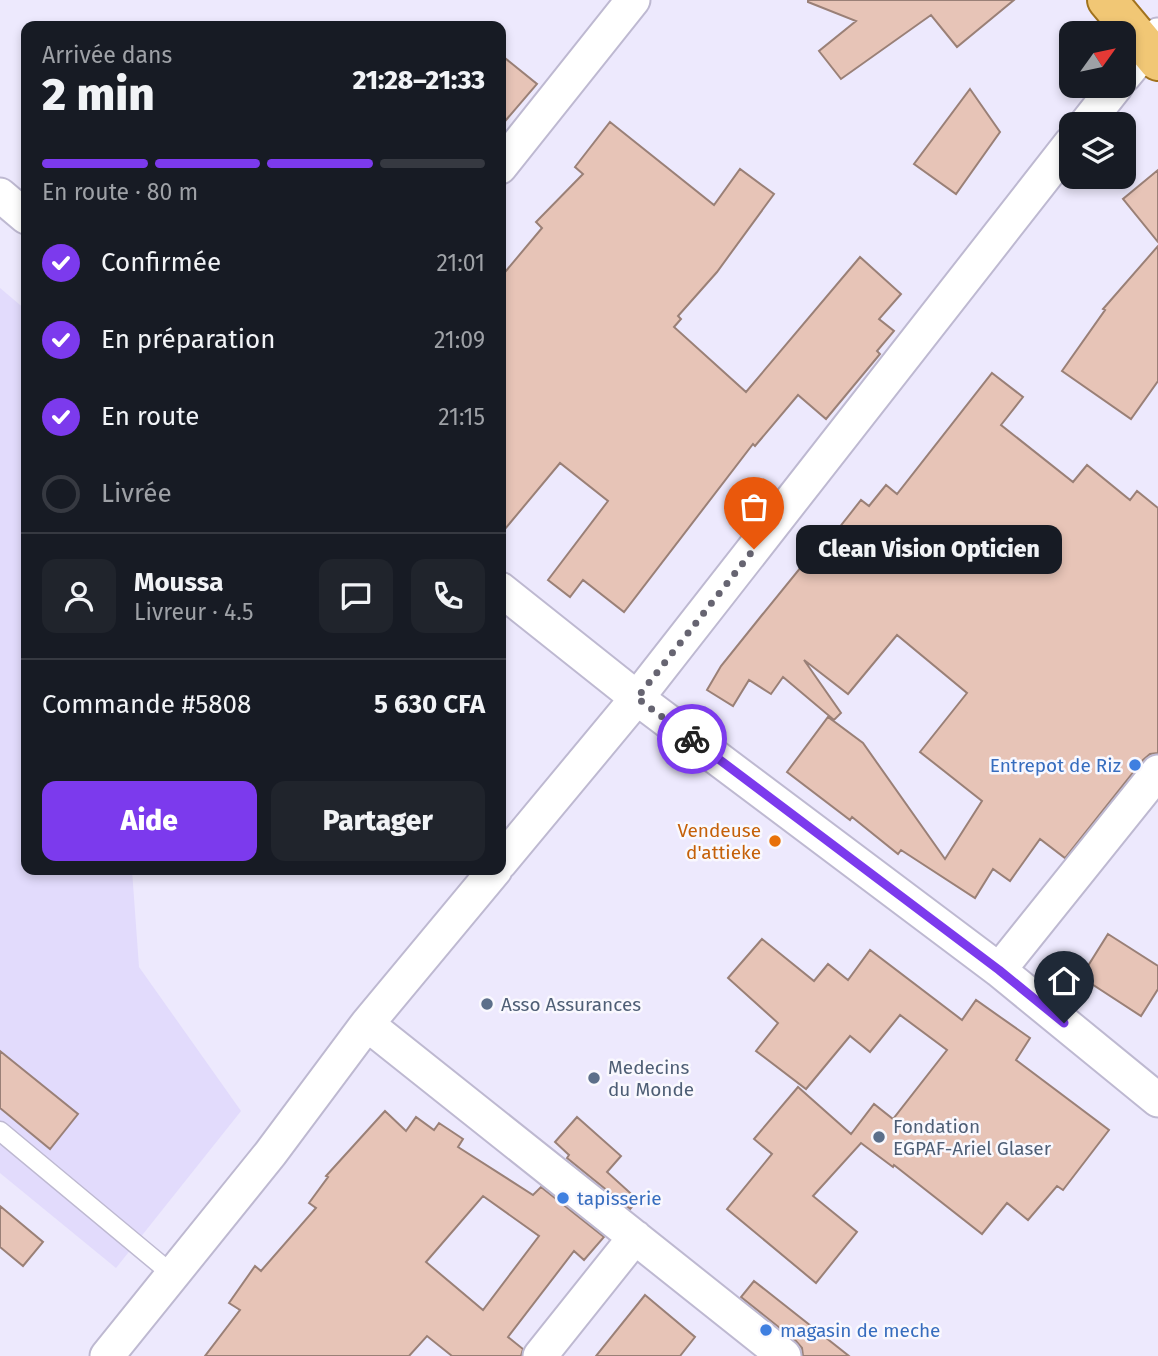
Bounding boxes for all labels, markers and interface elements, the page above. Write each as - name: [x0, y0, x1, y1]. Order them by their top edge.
- north arrow: [1059, 21, 1136, 98]
- map controls: [1059, 21, 1136, 189]
- text: Arrivée dans: [42, 41, 172, 69]
- text: 21:28–21:33: [353, 65, 485, 96]
- text: 2 min: [42, 67, 155, 122]
- button: layers: [1059, 112, 1136, 189]
- text: En route · 80 m: [42, 178, 198, 206]
- icon: check: [42, 244, 80, 282]
- text: Confirmée: [101, 247, 221, 278]
- text: 21:01: [436, 249, 485, 277]
- icon: check: [42, 321, 80, 359]
- text: En préparation: [101, 324, 275, 355]
- text: 21:09: [434, 326, 485, 354]
- icon: check: [42, 398, 80, 436]
- text: En route: [101, 401, 200, 432]
- text: 21:15: [438, 403, 485, 431]
- pin: [724, 477, 784, 549]
- text: Livrée: [101, 478, 172, 509]
- icon: bag: [735, 488, 773, 526]
- callout: Clean Vision Opticien: [796, 524, 1062, 574]
- text: Clean Vision Opticien: [818, 535, 1040, 563]
- button: person: [42, 559, 116, 633]
- button: chat: [319, 559, 393, 633]
- button: phone: [411, 559, 485, 633]
- text: Moussa: [134, 567, 223, 598]
- text: Livreur · 4.5: [134, 598, 253, 626]
- text: Commande #5808: [42, 689, 251, 720]
- text: 5 630 CFA: [374, 689, 485, 720]
- courier: [657, 704, 727, 774]
- icon: bike: [673, 720, 711, 758]
- place label: Entrepot de Riz: [990, 754, 1121, 777]
- marker: Entrepot de Riz: [1127, 757, 1143, 773]
- button: Aide: [42, 781, 257, 861]
- button: Partager: [271, 781, 485, 861]
- place label: Vendeuse d'attieke: [677, 819, 761, 864]
- marker: Vendeuse d'attieke: [767, 833, 783, 849]
- pin: [1034, 951, 1094, 1023]
- icon: home: [1045, 962, 1083, 1000]
- place label: Asso Assurances: [501, 993, 641, 1016]
- marker: Asso Assurances: [479, 996, 495, 1012]
- place label: Medecins du Monde: [608, 1056, 694, 1101]
- marker: Medecins du Monde: [586, 1070, 602, 1086]
- place label: Fondation EGPAF-Ariel Glaser: [893, 1115, 1052, 1160]
- marker: Fondation EGPAF-Ariel Glaser: [871, 1129, 887, 1145]
- place label: tapisserie: [577, 1187, 662, 1210]
- marker: tapisserie: [555, 1190, 571, 1206]
- place label: magasin de meche: [780, 1319, 940, 1342]
- marker: magasin de meche: [758, 1322, 774, 1338]

